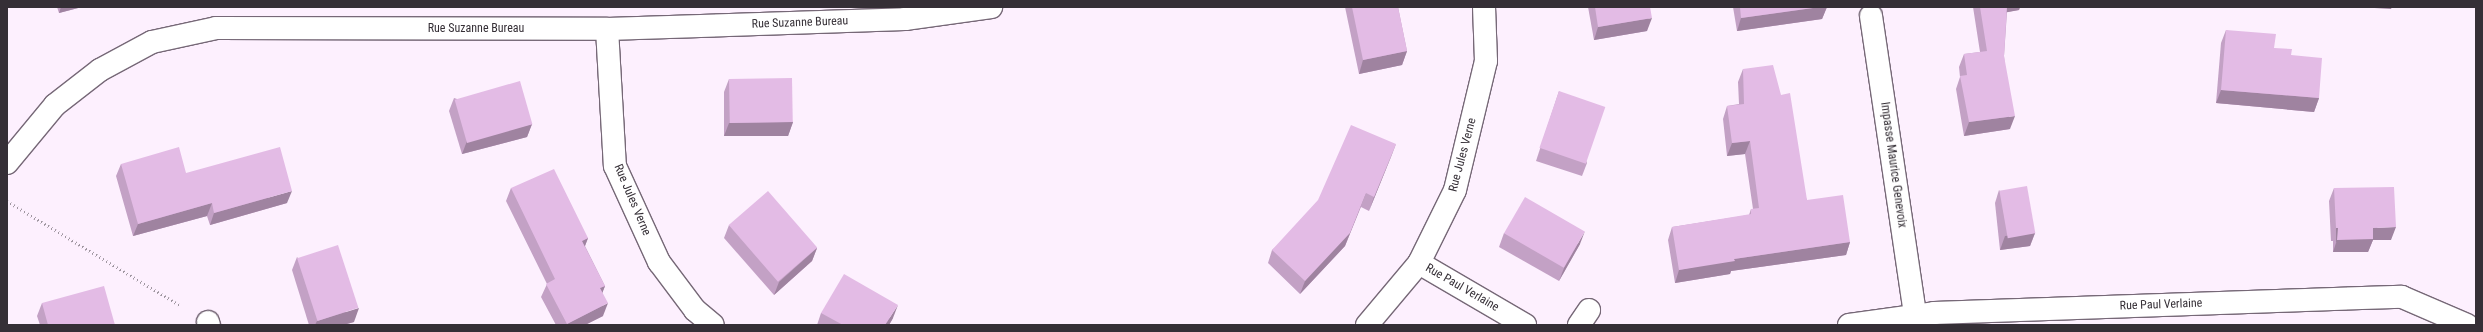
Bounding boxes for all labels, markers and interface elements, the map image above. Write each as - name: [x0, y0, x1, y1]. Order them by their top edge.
- street label: Rue Suzanne Bureau: [751, 14, 849, 32]
- street label: Rue Suzanne Bureau: [428, 22, 524, 36]
- street label: Impasse Maurice Genevoix: [1877, 101, 1909, 229]
- street label: Rue Jules Verne: [1446, 116, 1480, 194]
- street label: Rue Jules Verne: [611, 162, 653, 238]
- street label: Rue Paul Verlaine: [1423, 261, 1501, 315]
- street label: Rue Paul Verlaine: [2119, 296, 2203, 314]

